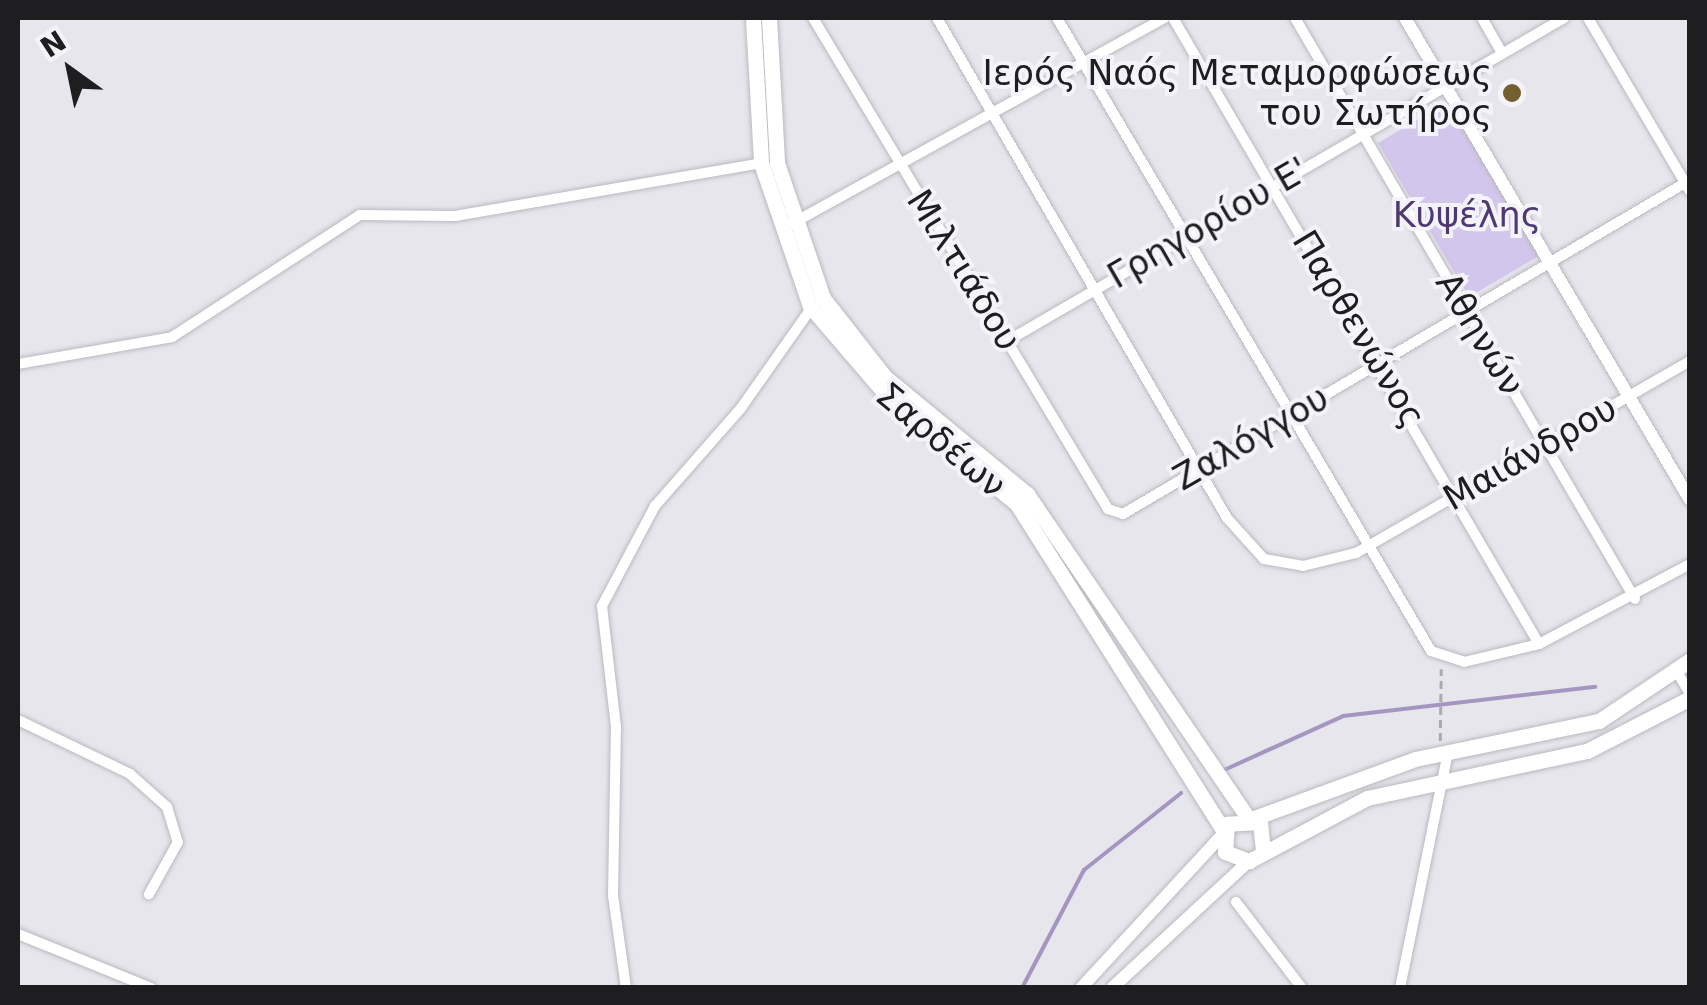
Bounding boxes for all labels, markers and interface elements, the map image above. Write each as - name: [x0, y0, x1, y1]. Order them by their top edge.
- north arrow: [20, 20, 120, 120]
- text: N: [35, 24, 72, 65]
- place label: Ιερός Ναός Μεταμορφώσεως του Σωτήρος: [983, 52, 1492, 134]
- marker: Ιερός Ναός Μεταμορφώσεως του Σωτήρος: [1501, 82, 1523, 104]
- street label: Γρηγορίου Ε': [1100, 149, 1316, 297]
- street label: Μιλτιάδου: [898, 182, 1030, 358]
- park label: Κυψέλης: [1393, 194, 1541, 236]
- street label: Παρθενώνος: [1284, 223, 1434, 435]
- street label: Αθηνών: [1427, 265, 1533, 403]
- street label: Σαρδέων: [868, 374, 1014, 506]
- street label: Ζαλόγγου: [1166, 377, 1336, 499]
- street label: Μαιάνδρου: [1436, 387, 1624, 519]

